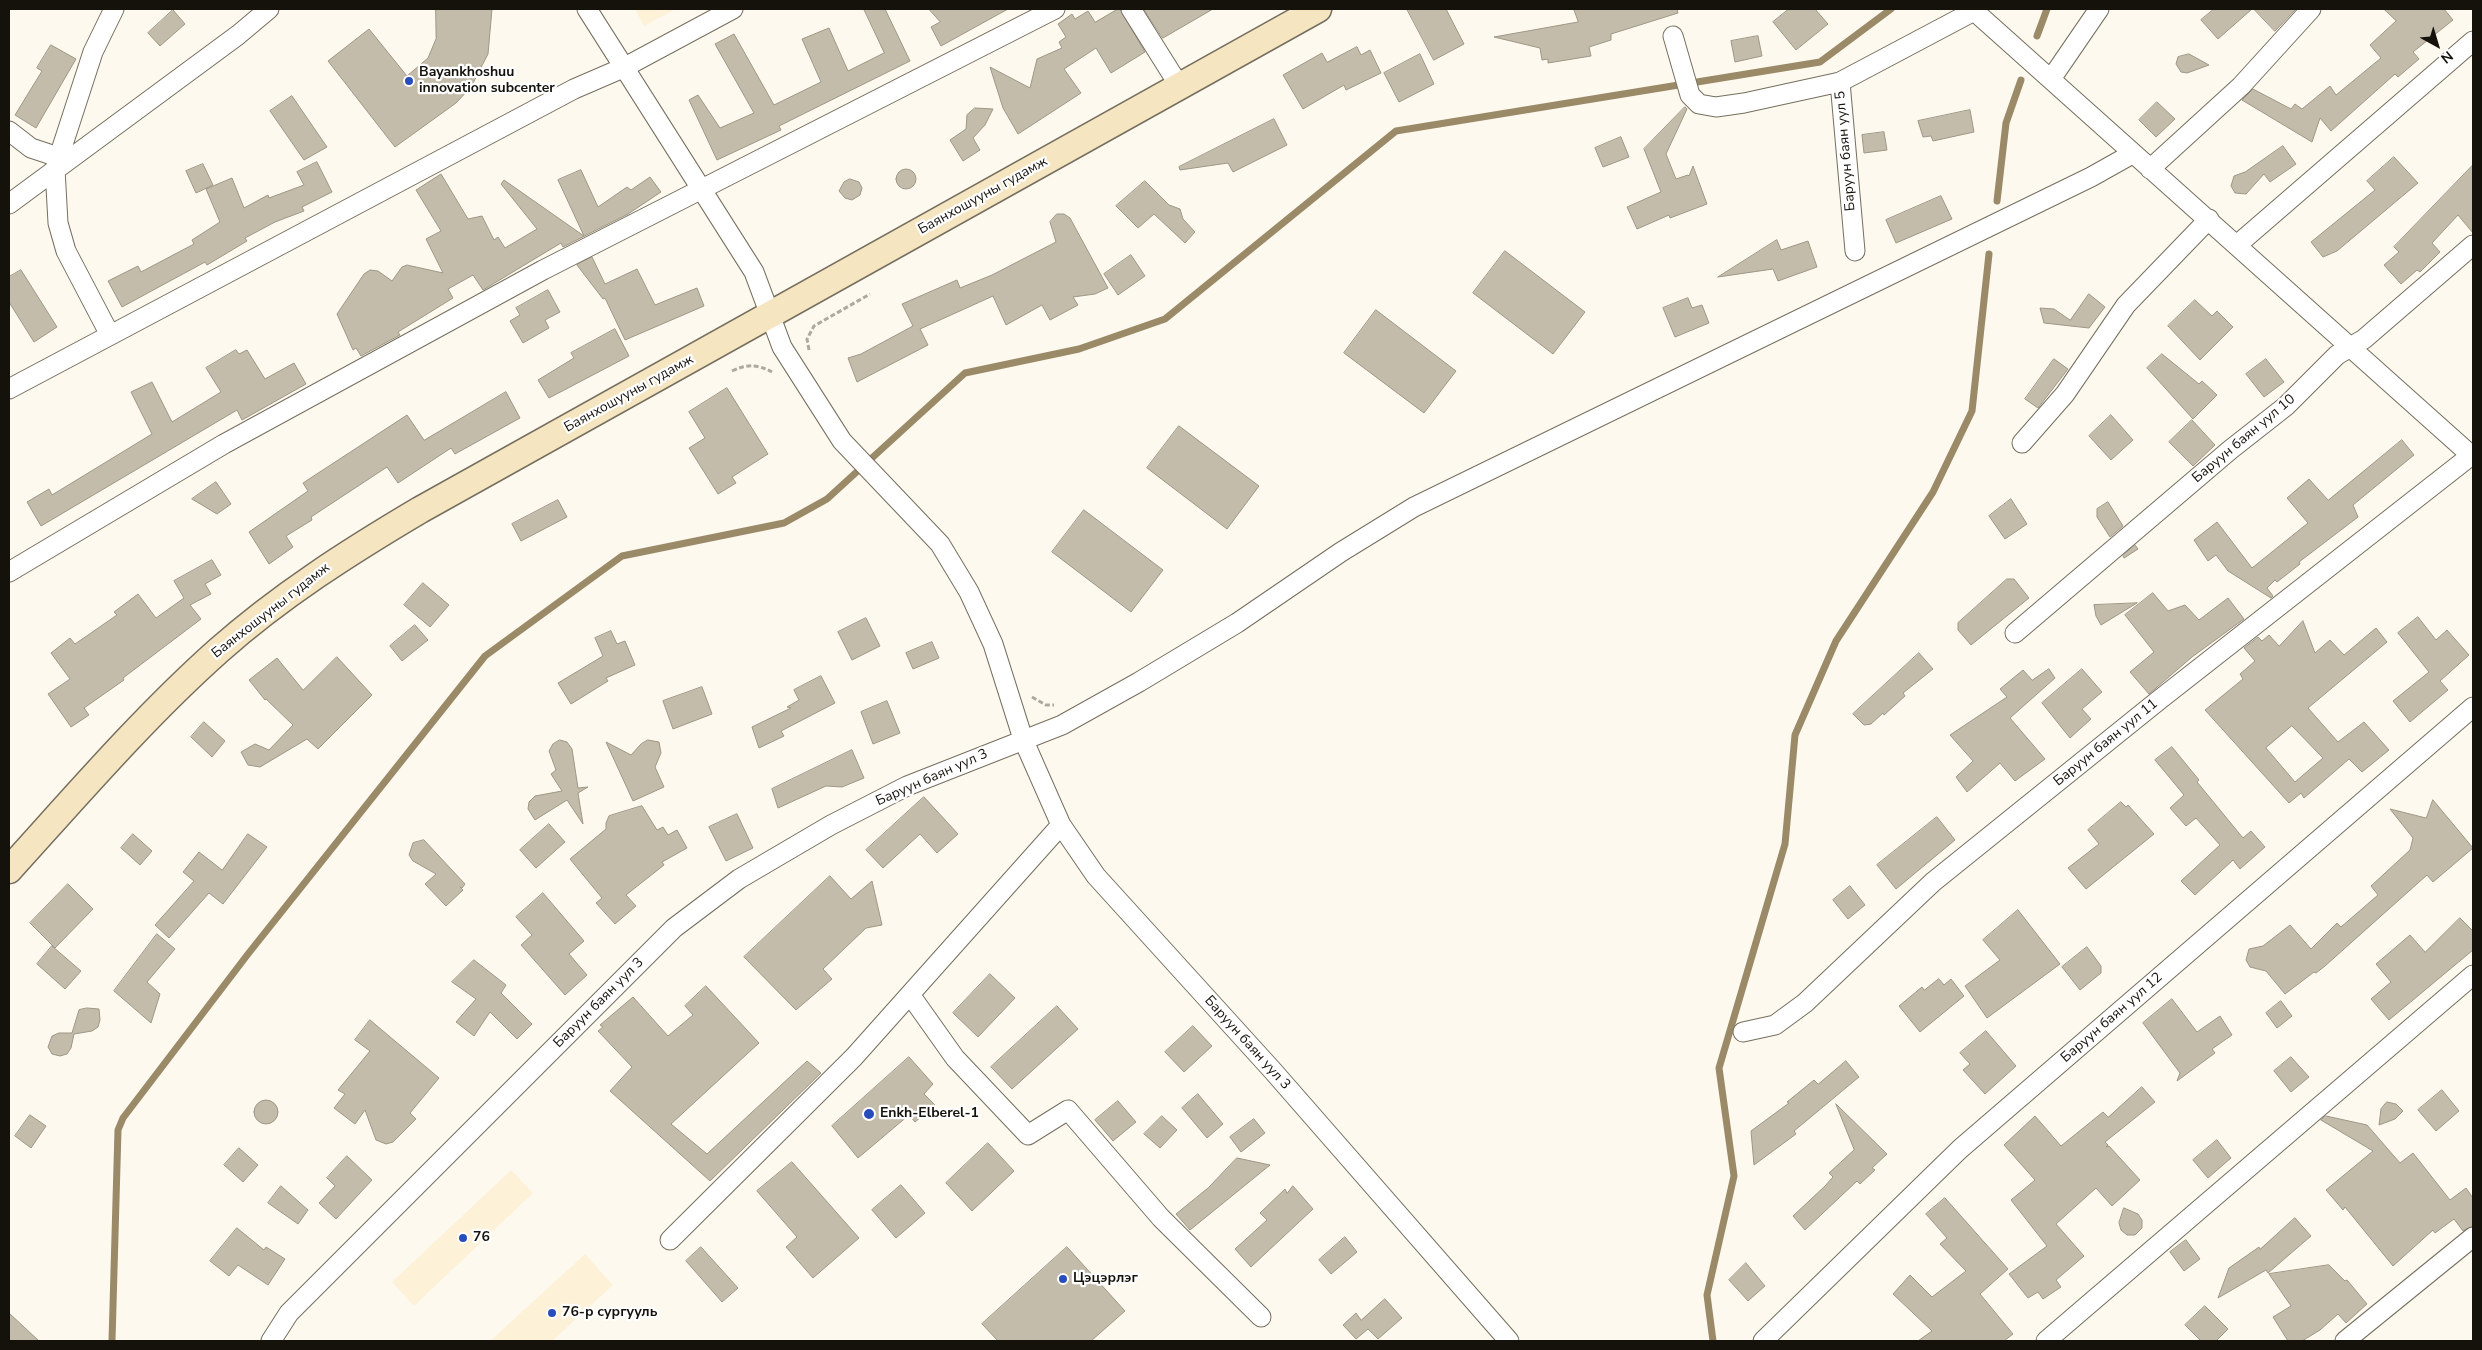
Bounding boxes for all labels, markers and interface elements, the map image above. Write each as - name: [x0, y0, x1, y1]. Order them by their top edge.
- north arrow: [2412, 20, 2462, 70]
- text: N: [2437, 46, 2457, 68]
- place label: Bayankhoshuu innovation subcenter: [419, 65, 555, 98]
- marker: Bayankhoshuu innovation subcenter: [403, 75, 415, 87]
- street label: Баруун баян уул 5: [1832, 90, 1860, 212]
- street label: Баянхошууны гудамж: [916, 153, 1050, 239]
- street label: Баянхошууны гудамж: [562, 351, 696, 437]
- street label: Баруун баян уул 10: [2189, 391, 2299, 487]
- street label: Баянхошууны гудамж: [209, 560, 333, 662]
- street label: Баруун баян уул 11: [2051, 696, 2161, 790]
- street label: Баруун баян уул 3: [873, 746, 991, 810]
- street label: Баруун баян уул 3: [550, 954, 648, 1052]
- street label: Баруун баян уул 12: [2058, 969, 2166, 1067]
- street label: Баруун баян уул 3: [1200, 993, 1294, 1093]
- place label: Enkh-Elberel-1: [880, 1106, 979, 1122]
- marker: Enkh-Elberel-1: [862, 1107, 876, 1121]
- place label: 76: [473, 1230, 490, 1246]
- marker: 76: [457, 1232, 469, 1244]
- place label: Цэцэрлэг: [1073, 1271, 1138, 1287]
- marker: Цэцэрлэг: [1057, 1273, 1069, 1285]
- place label: 76-р сургууль: [562, 1305, 657, 1321]
- marker: 76-р сургууль: [546, 1307, 558, 1319]

